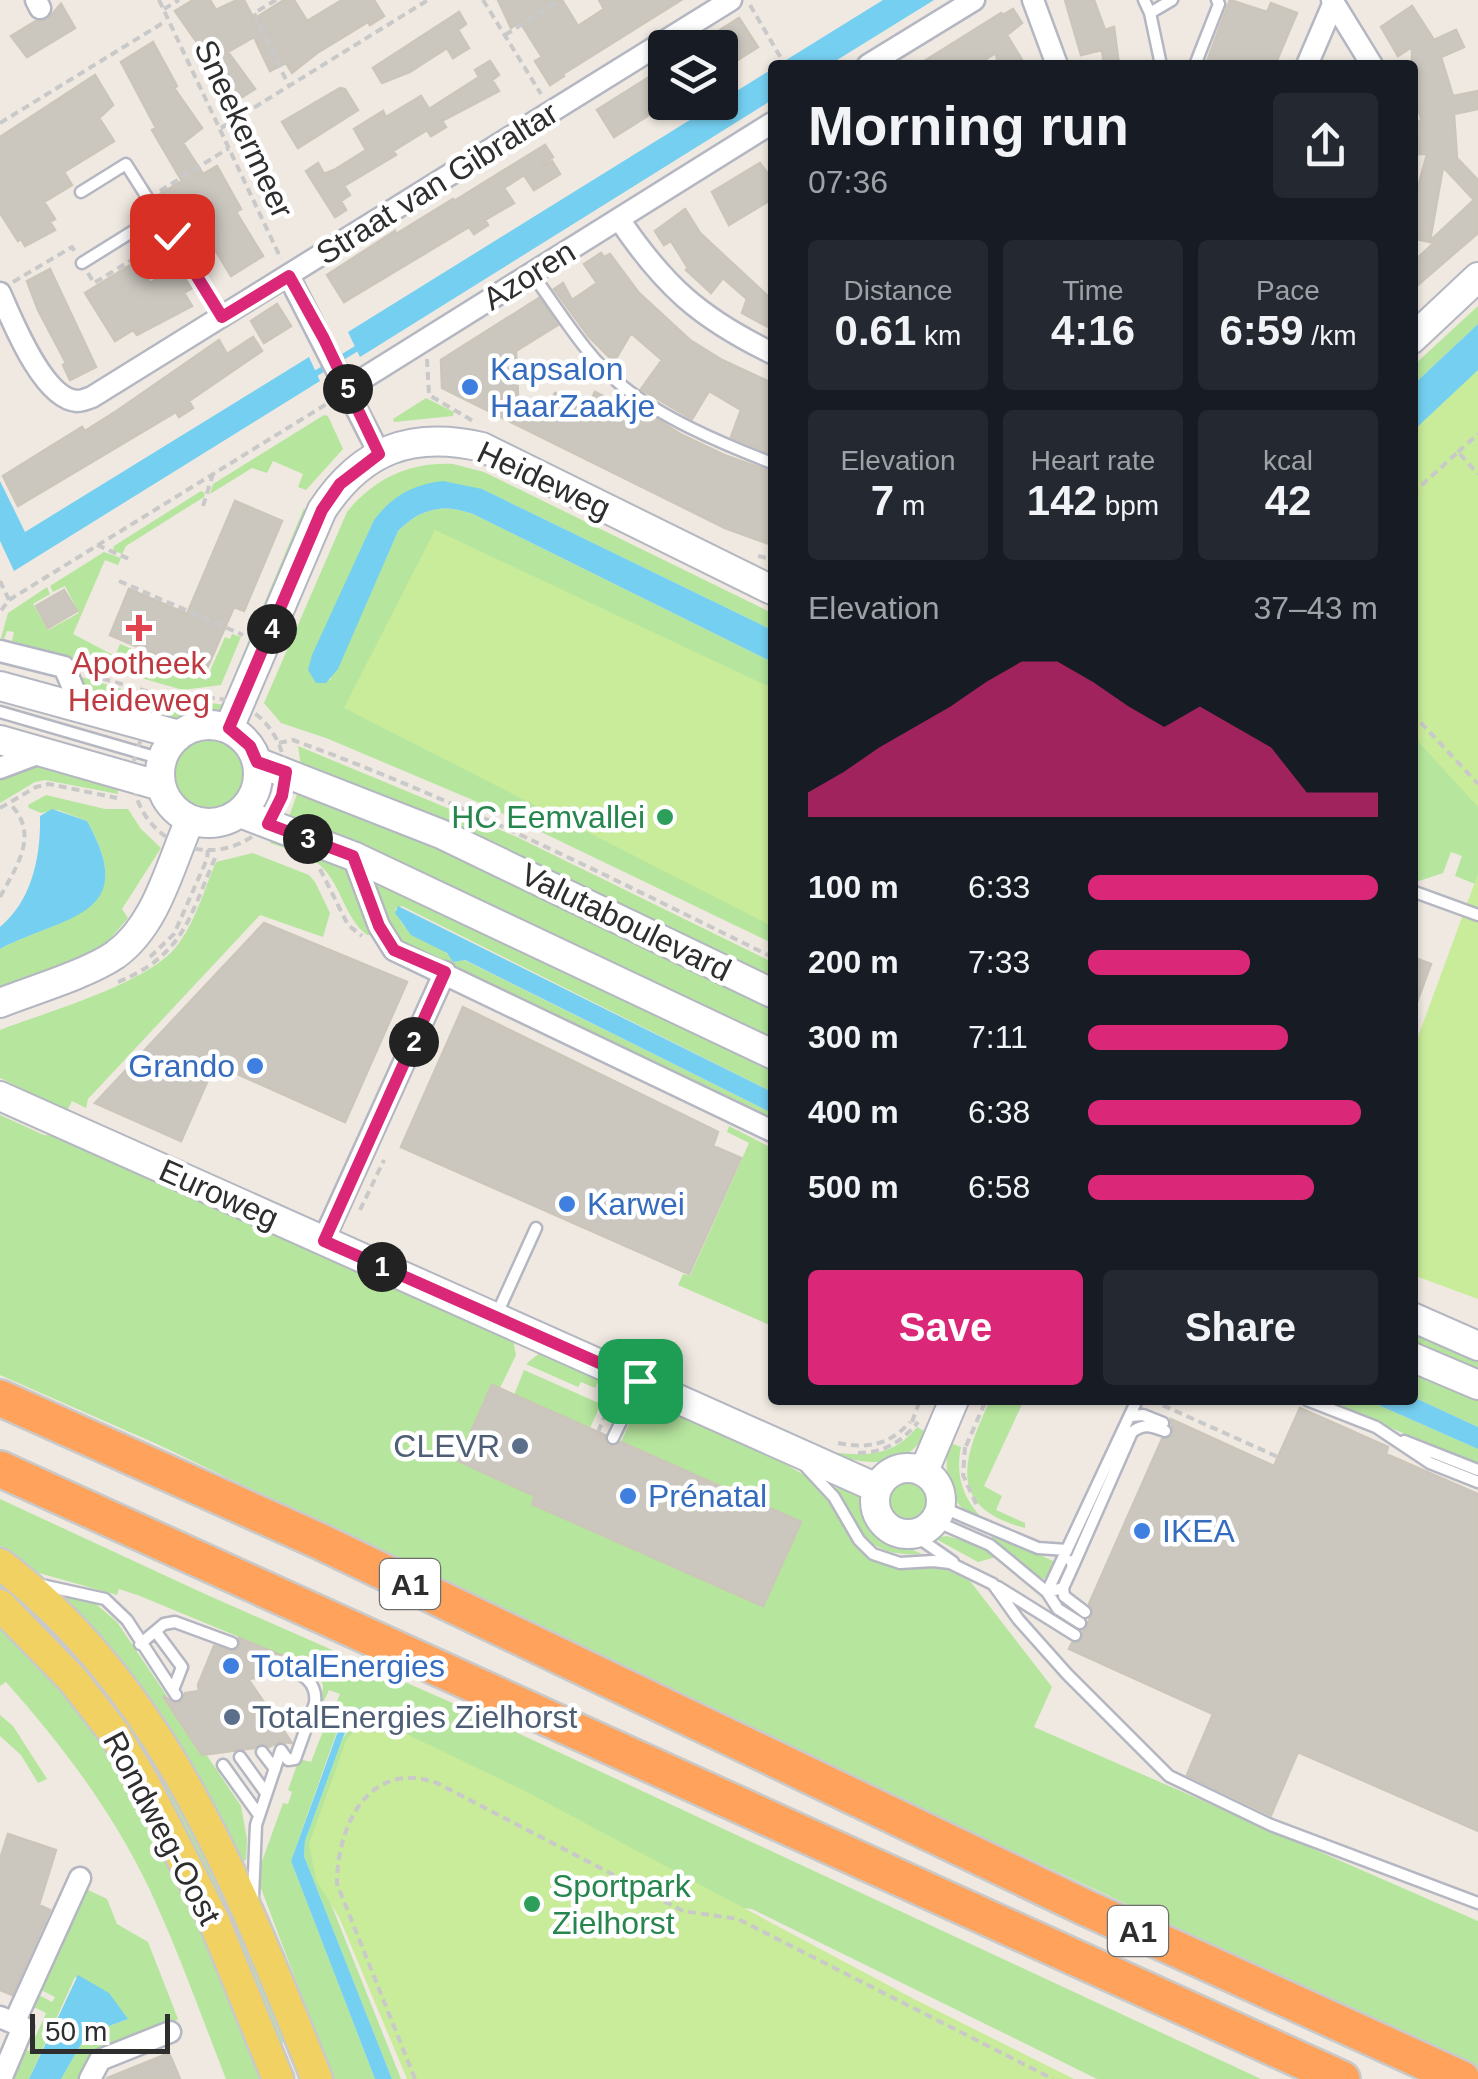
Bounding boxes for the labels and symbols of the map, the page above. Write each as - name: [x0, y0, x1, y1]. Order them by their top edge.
- street label: Sneekermeer: [187, 34, 301, 224]
- street label: Straat van Gibraltar: [310, 94, 564, 272]
- pin: [130, 194, 215, 279]
- street label: Azoren: [476, 233, 582, 317]
- place label: Kapsalon HaarZaakje: [490, 351, 655, 424]
- pin: 5: [323, 364, 373, 414]
- marker: Kapsalon HaarZaakje: [459, 376, 481, 398]
- street label: Heideweg: [472, 434, 616, 526]
- pin: 4: [247, 604, 297, 654]
- marker: Apotheek Heideweg: [128, 617, 150, 639]
- place label: Apotheek Heideweg: [68, 645, 210, 718]
- place label: HC Eemvallei: [451, 799, 645, 835]
- marker: HC Eemvallei: [654, 806, 676, 828]
- pin: 3: [283, 814, 333, 864]
- street label: Valutaboulevard: [515, 856, 737, 988]
- pin: 2: [389, 1017, 439, 1067]
- place label: Grando: [128, 1048, 235, 1084]
- marker: Grando: [244, 1055, 266, 1077]
- street label: Euroweg: [154, 1152, 284, 1236]
- place label: Karwei: [587, 1186, 685, 1222]
- marker: Karwei: [556, 1193, 578, 1215]
- pin: 1: [357, 1242, 407, 1292]
- pin: [598, 1339, 683, 1424]
- place label: CLEVR: [393, 1428, 500, 1464]
- marker: CLEVR: [509, 1435, 531, 1457]
- place label: Prénatal: [648, 1478, 767, 1514]
- marker: Prénatal: [617, 1485, 639, 1507]
- place label: IKEA: [1162, 1513, 1236, 1549]
- marker: IKEA: [1131, 1520, 1153, 1542]
- road number: A1: [380, 1559, 440, 1609]
- place label: TotalEnergies: [251, 1648, 445, 1684]
- marker: TotalEnergies: [220, 1655, 242, 1677]
- place label: TotalEnergies Zielhorst: [252, 1699, 578, 1735]
- marker: TotalEnergies Zielhorst: [221, 1706, 243, 1728]
- street label: Rondweg-Oost: [96, 1725, 228, 1931]
- place label: Sportpark Zielhorst: [552, 1868, 692, 1941]
- marker: Sportpark Zielhorst: [521, 1893, 543, 1915]
- road number: A1: [1108, 1906, 1168, 1956]
- scale bar: [30, 2009, 170, 2054]

